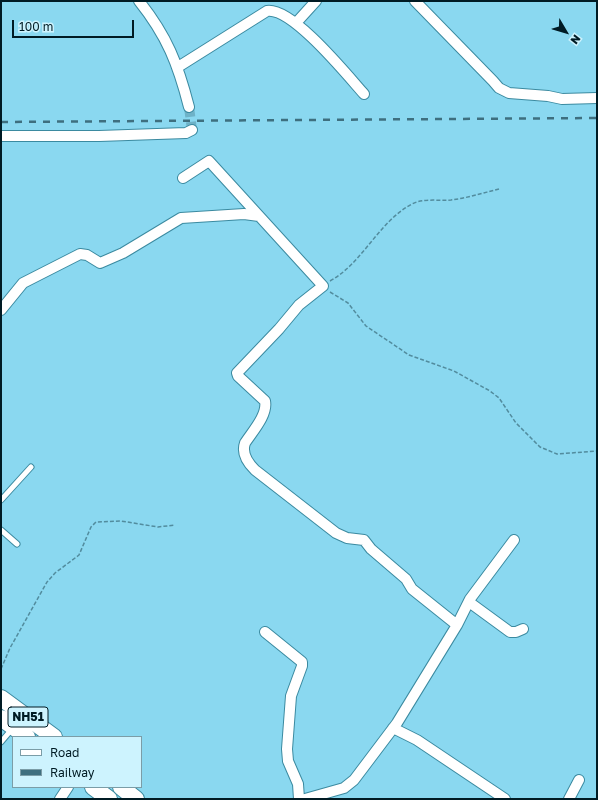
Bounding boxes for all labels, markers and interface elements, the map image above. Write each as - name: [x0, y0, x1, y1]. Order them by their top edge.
- scale bar: [14, 12, 136, 38]
- north arrow: [546, 12, 586, 52]
- text: 100 m: [19, 19, 53, 34]
- text: N: [568, 32, 584, 47]
- road number: NH51: [8, 707, 48, 727]
- legend: [12, 736, 142, 788]
- text: Road: [50, 745, 79, 760]
- text: Railway: [50, 765, 95, 780]

